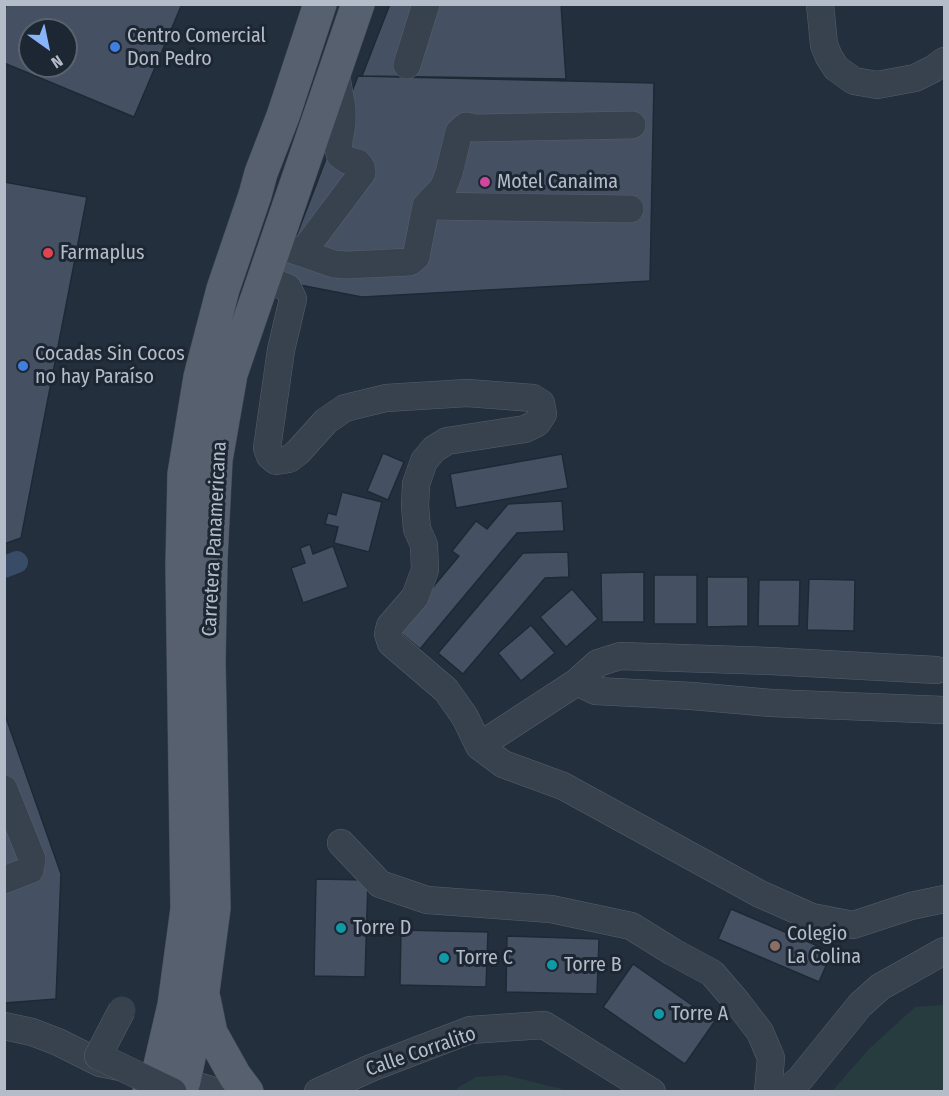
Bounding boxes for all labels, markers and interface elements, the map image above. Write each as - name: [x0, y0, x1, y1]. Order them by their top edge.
- north arrow: [18, 18, 78, 78]
- place label: Centro Comercial Don Pedro: [127, 24, 266, 71]
- marker: Centro Comercial Don Pedro: [108, 40, 122, 54]
- text: N: [48, 51, 66, 72]
- place label: Motel Canaima: [497, 170, 618, 194]
- marker: Motel Canaima: [478, 175, 492, 189]
- place label: Farmaplus: [60, 241, 144, 265]
- marker: Farmaplus: [41, 246, 55, 260]
- place label: Cocadas Sin Cocos no hay Paraíso: [35, 342, 185, 389]
- marker: Cocadas Sin Cocos no hay Paraíso: [16, 359, 30, 373]
- street label: Carretera Panamericana: [198, 441, 232, 637]
- place label: Torre D: [353, 916, 411, 940]
- marker: Torre D: [334, 921, 348, 935]
- place label: Colegio La Colina: [787, 922, 861, 969]
- marker: Colegio La Colina: [768, 939, 782, 953]
- place label: Torre C: [456, 946, 513, 970]
- marker: Torre C: [437, 951, 451, 965]
- place label: Torre B: [564, 953, 622, 977]
- marker: Torre B: [545, 958, 559, 972]
- place label: Torre A: [671, 1002, 728, 1026]
- marker: Torre A: [652, 1007, 666, 1021]
- street label: Calle Corralito: [363, 1022, 479, 1082]

